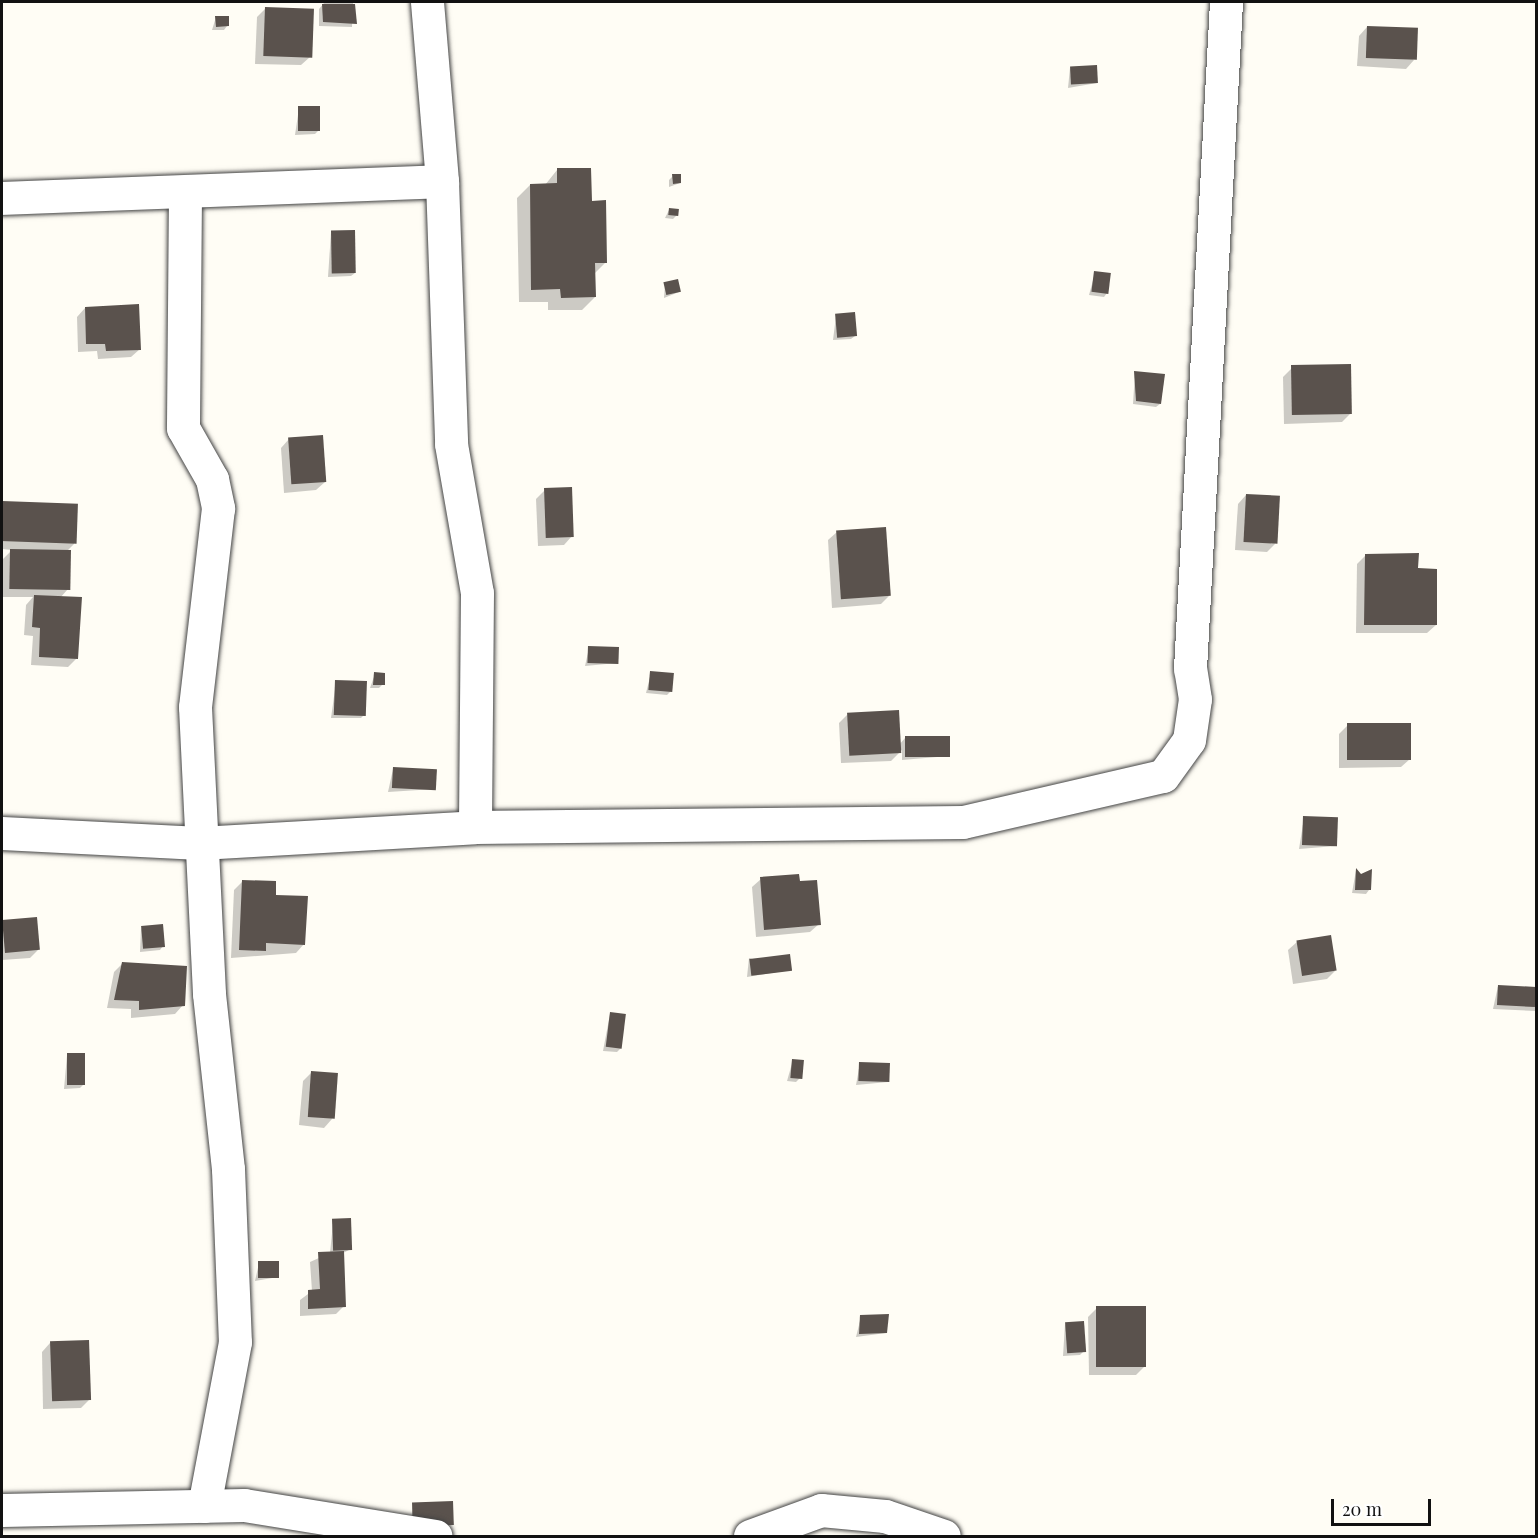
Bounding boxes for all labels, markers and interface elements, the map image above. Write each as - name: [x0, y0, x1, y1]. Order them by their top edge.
- scale bar: [1334, 1487, 1434, 1525]
- text: 20 m: [1342, 1497, 1382, 1521]

